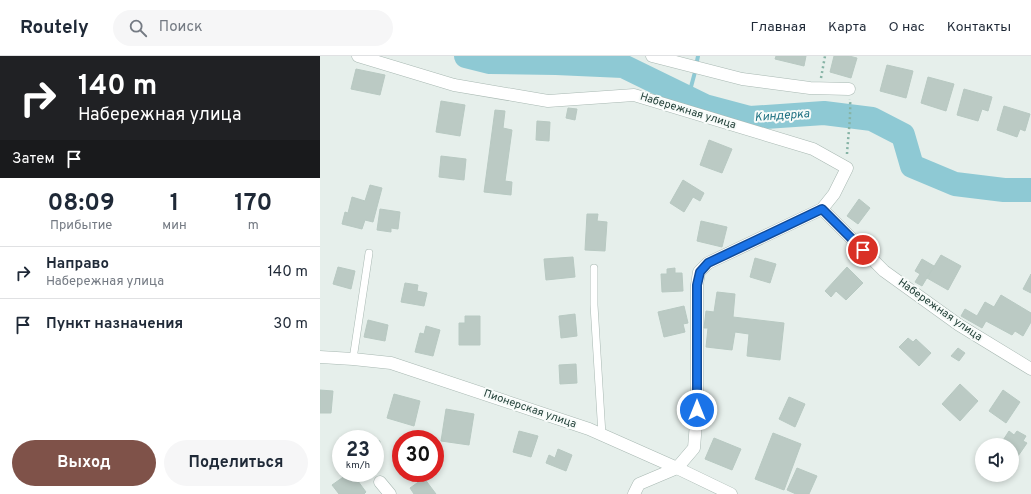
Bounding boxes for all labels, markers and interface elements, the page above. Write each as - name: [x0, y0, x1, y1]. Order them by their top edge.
- search box: [113, 10, 393, 46]
- text: Routely: [20, 16, 89, 40]
- icon: search: [127, 17, 149, 39]
- text: Поиск: [159, 18, 203, 37]
- text: Главная: [751, 19, 806, 36]
- text: Карта: [828, 19, 866, 36]
- text: О нас: [888, 19, 925, 36]
- text: Контакты: [947, 19, 1011, 36]
- text: 140 m: [78, 69, 157, 105]
- icon: right: [12, 72, 64, 124]
- street label: Набережная улица: [638, 90, 738, 132]
- text: Набережная улица: [78, 104, 241, 127]
- water label: Киндерка: [754, 106, 811, 126]
- icon: arrive: [63, 148, 85, 170]
- text: Затем: [12, 150, 55, 169]
- text: 08:09: [48, 189, 115, 219]
- text: 1: [170, 189, 179, 219]
- text: 170: [234, 189, 272, 219]
- text: Прибытие: [50, 218, 112, 234]
- text: мин: [162, 218, 187, 234]
- text: m: [248, 218, 259, 234]
- pin: [846, 233, 880, 267]
- icon: arrive: [852, 239, 874, 261]
- text: Направо: [46, 255, 109, 274]
- icon: right: [12, 262, 34, 284]
- text: 140 m: [268, 263, 308, 282]
- text: Набережная улица: [46, 274, 164, 290]
- street label: Набережная улица: [895, 276, 985, 344]
- icon: arrive: [12, 314, 34, 336]
- text: Пункт назначения: [46, 315, 183, 334]
- text: 30 m: [273, 315, 308, 334]
- street label: Пионерская улица: [482, 387, 578, 431]
- position arrow: [676, 389, 718, 431]
- speed limit sign: 30: [392, 430, 444, 482]
- text: 23: [346, 438, 370, 464]
- map controls: [975, 438, 1019, 482]
- button: sound: [975, 438, 1019, 482]
- button: Выход: [12, 440, 156, 486]
- button: Поделиться: [164, 440, 308, 486]
- text: km/h: [346, 459, 370, 472]

